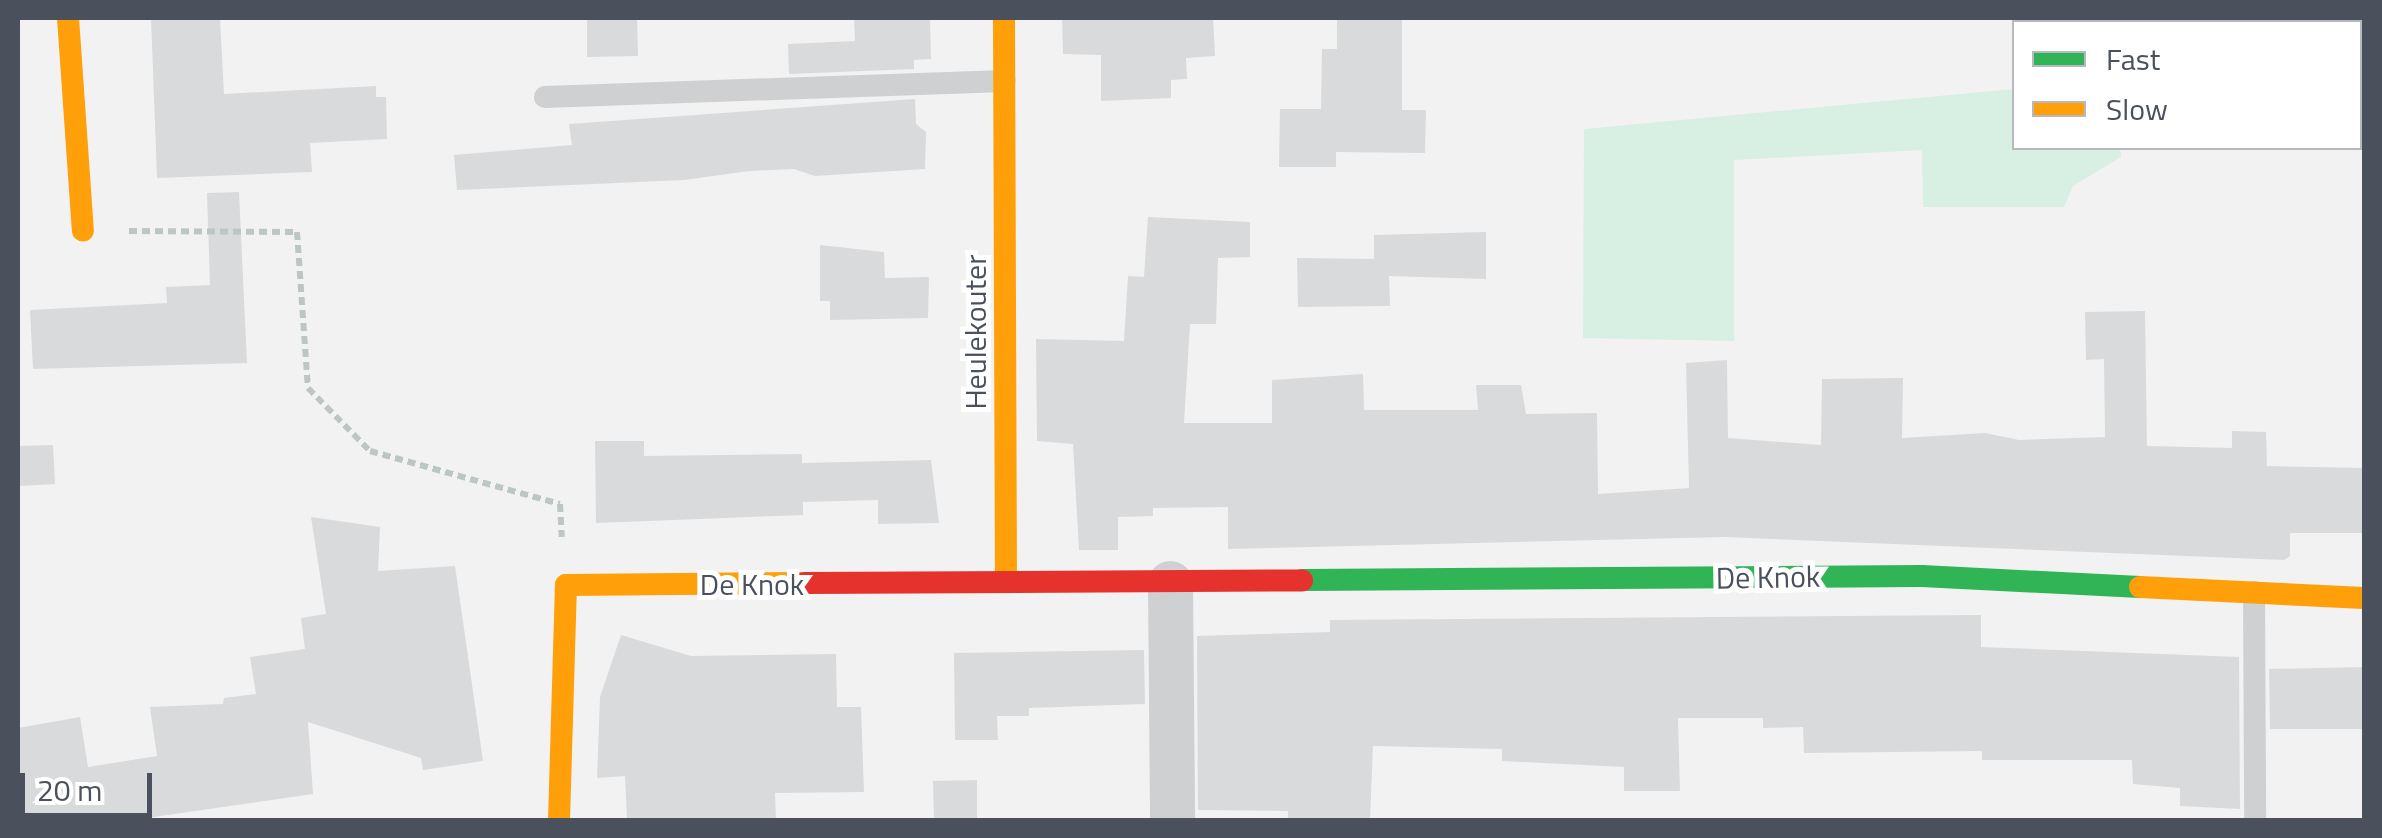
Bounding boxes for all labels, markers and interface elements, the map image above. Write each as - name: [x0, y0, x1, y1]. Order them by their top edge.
- legend: [2012, 20, 2362, 150]
- text: Fast: [2106, 36, 2160, 82]
- text: Slow: [2106, 86, 2168, 132]
- street label: Heulekouter: [957, 254, 993, 410]
- street label: De Knok: [1715, 558, 1821, 596]
- street label: De Knok: [700, 566, 804, 602]
- scale bar: [25, 753, 158, 815]
- text: 20 m: [37, 767, 102, 813]

